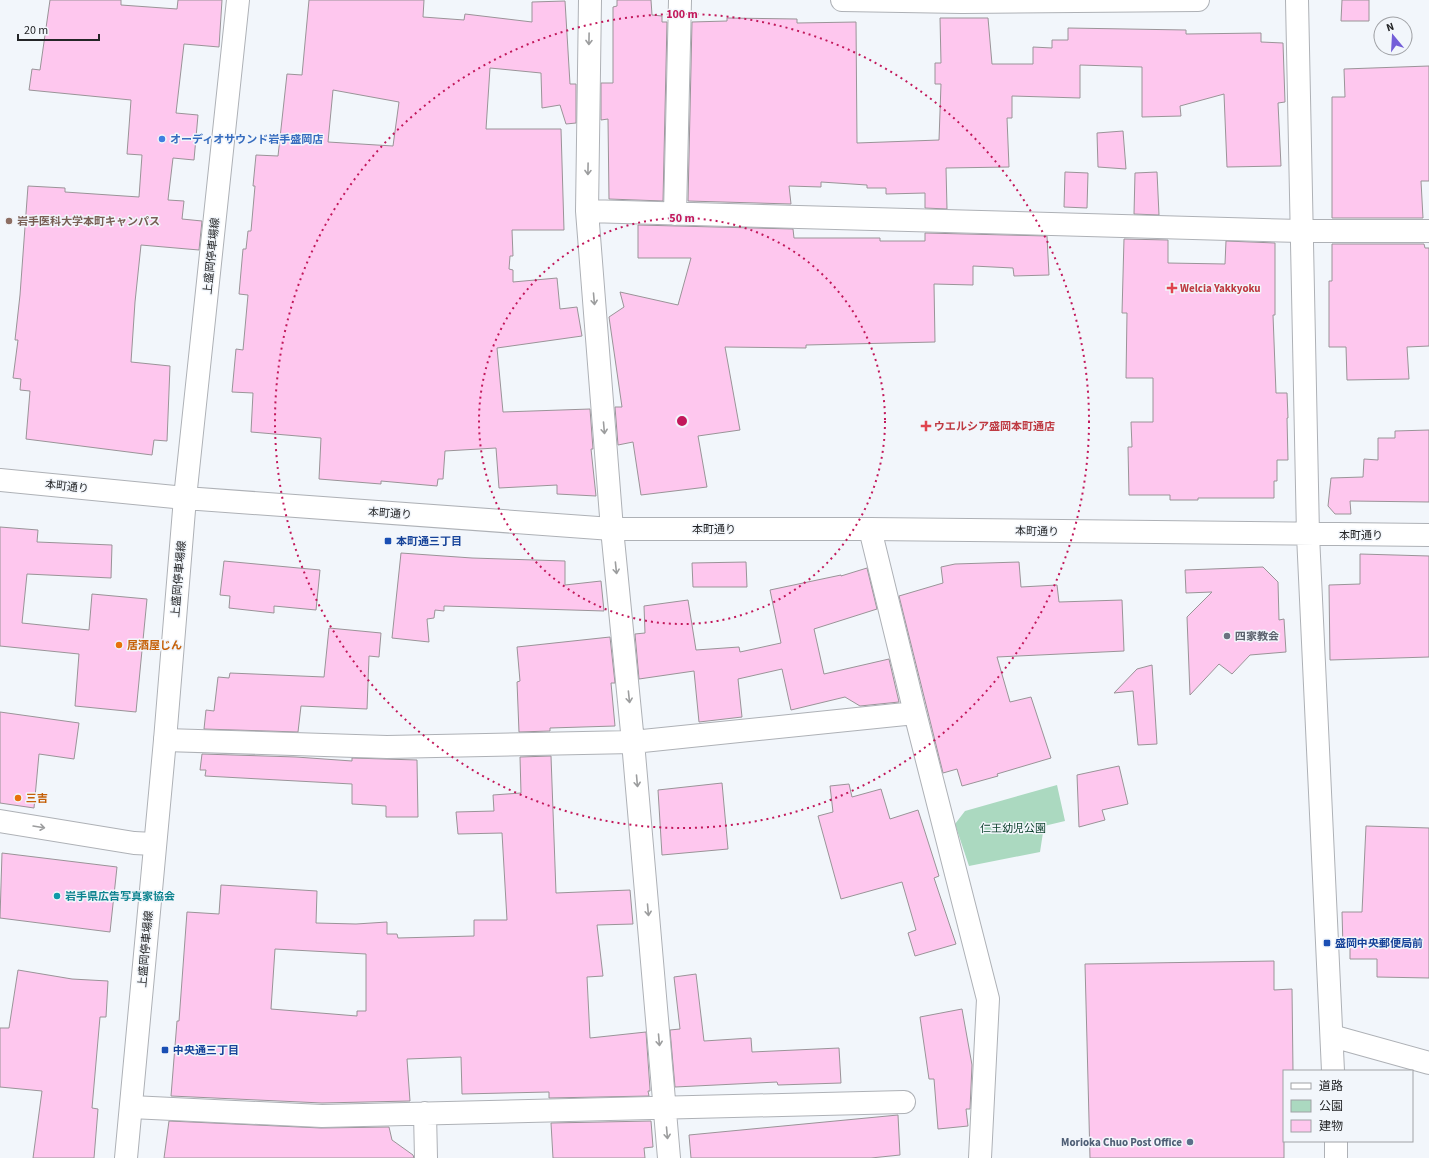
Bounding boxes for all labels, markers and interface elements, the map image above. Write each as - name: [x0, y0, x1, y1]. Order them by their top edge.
- text: 100 m: [666, 6, 698, 23]
- scale bar: [18, 16, 99, 42]
- north arrow: [1373, 16, 1413, 56]
- text: N: [1384, 19, 1396, 35]
- text: 20 m: [24, 22, 48, 39]
- one-way arrow: [586, 32, 593, 45]
- place label: オーディオサウンド岩手盛岡店: [170, 132, 323, 147]
- marker: オーディオサウンド岩手盛岡店: [157, 134, 167, 144]
- one-way arrow: [584, 162, 592, 175]
- text: 50 m: [669, 210, 695, 227]
- place label: 岩手医科大学本町キャンパス: [17, 214, 160, 229]
- marker: 岩手医科大学本町キャンパス: [4, 216, 14, 226]
- street label: 上盛岡停車場線: [200, 217, 223, 295]
- place label: Welcia Yakkyoku: [1180, 281, 1261, 296]
- marker: Welcia Yakkyoku: [1167, 283, 1177, 293]
- one-way arrow: [590, 292, 598, 305]
- centre of rings: [675, 414, 689, 428]
- place label: ウエルシア盛岡本町通店: [934, 419, 1055, 434]
- one-way arrow: [601, 421, 608, 434]
- marker: ウエルシア盛岡本町通店: [921, 421, 931, 431]
- street label: 本町通り: [44, 477, 90, 496]
- street label: 本町通り: [367, 504, 412, 523]
- street label: 本町通り: [692, 522, 736, 537]
- street label: 本町通り: [1015, 524, 1059, 539]
- street label: 本町通り: [1339, 528, 1383, 543]
- place label: 本町通三丁目: [396, 534, 462, 549]
- marker: 本町通三丁目: [383, 536, 393, 546]
- street label: 上盛岡停車場線: [168, 540, 189, 618]
- one-way arrow: [612, 561, 620, 574]
- place label: 四家教会: [1235, 629, 1279, 644]
- marker: 四家教会: [1222, 631, 1232, 641]
- place label: 居酒屋じん: [127, 638, 182, 653]
- marker: 居酒屋じん: [114, 640, 124, 650]
- one-way arrow: [625, 690, 632, 703]
- one-way arrow: [633, 774, 640, 787]
- place label: 三吉: [26, 791, 48, 806]
- marker: 三吉: [13, 793, 23, 803]
- park label: 仁王幼児公園: [980, 821, 1046, 836]
- one-way arrow: [32, 823, 45, 831]
- place label: 岩手県広告写真家協会: [65, 889, 175, 904]
- marker: 岩手県広告写真家協会: [52, 891, 62, 901]
- one-way arrow: [644, 904, 651, 917]
- street label: 上盛岡停車場線: [135, 910, 156, 988]
- place label: 盛岡中央郵便局前: [1335, 936, 1423, 951]
- marker: 盛岡中央郵便局前: [1322, 938, 1332, 948]
- one-way arrow: [656, 1033, 663, 1046]
- place label: 中央通三丁目: [173, 1043, 239, 1058]
- marker: 中央通三丁目: [160, 1045, 170, 1055]
- legend: [1283, 1070, 1413, 1142]
- text: 道路: [1319, 1078, 1343, 1095]
- text: 公園: [1319, 1098, 1343, 1115]
- text: 建物: [1319, 1118, 1343, 1135]
- one-way arrow: [664, 1126, 671, 1139]
- place label: Morioka Chuo Post Office: [1061, 1135, 1182, 1150]
- marker: Morioka Chuo Post Office: [1185, 1137, 1195, 1147]

